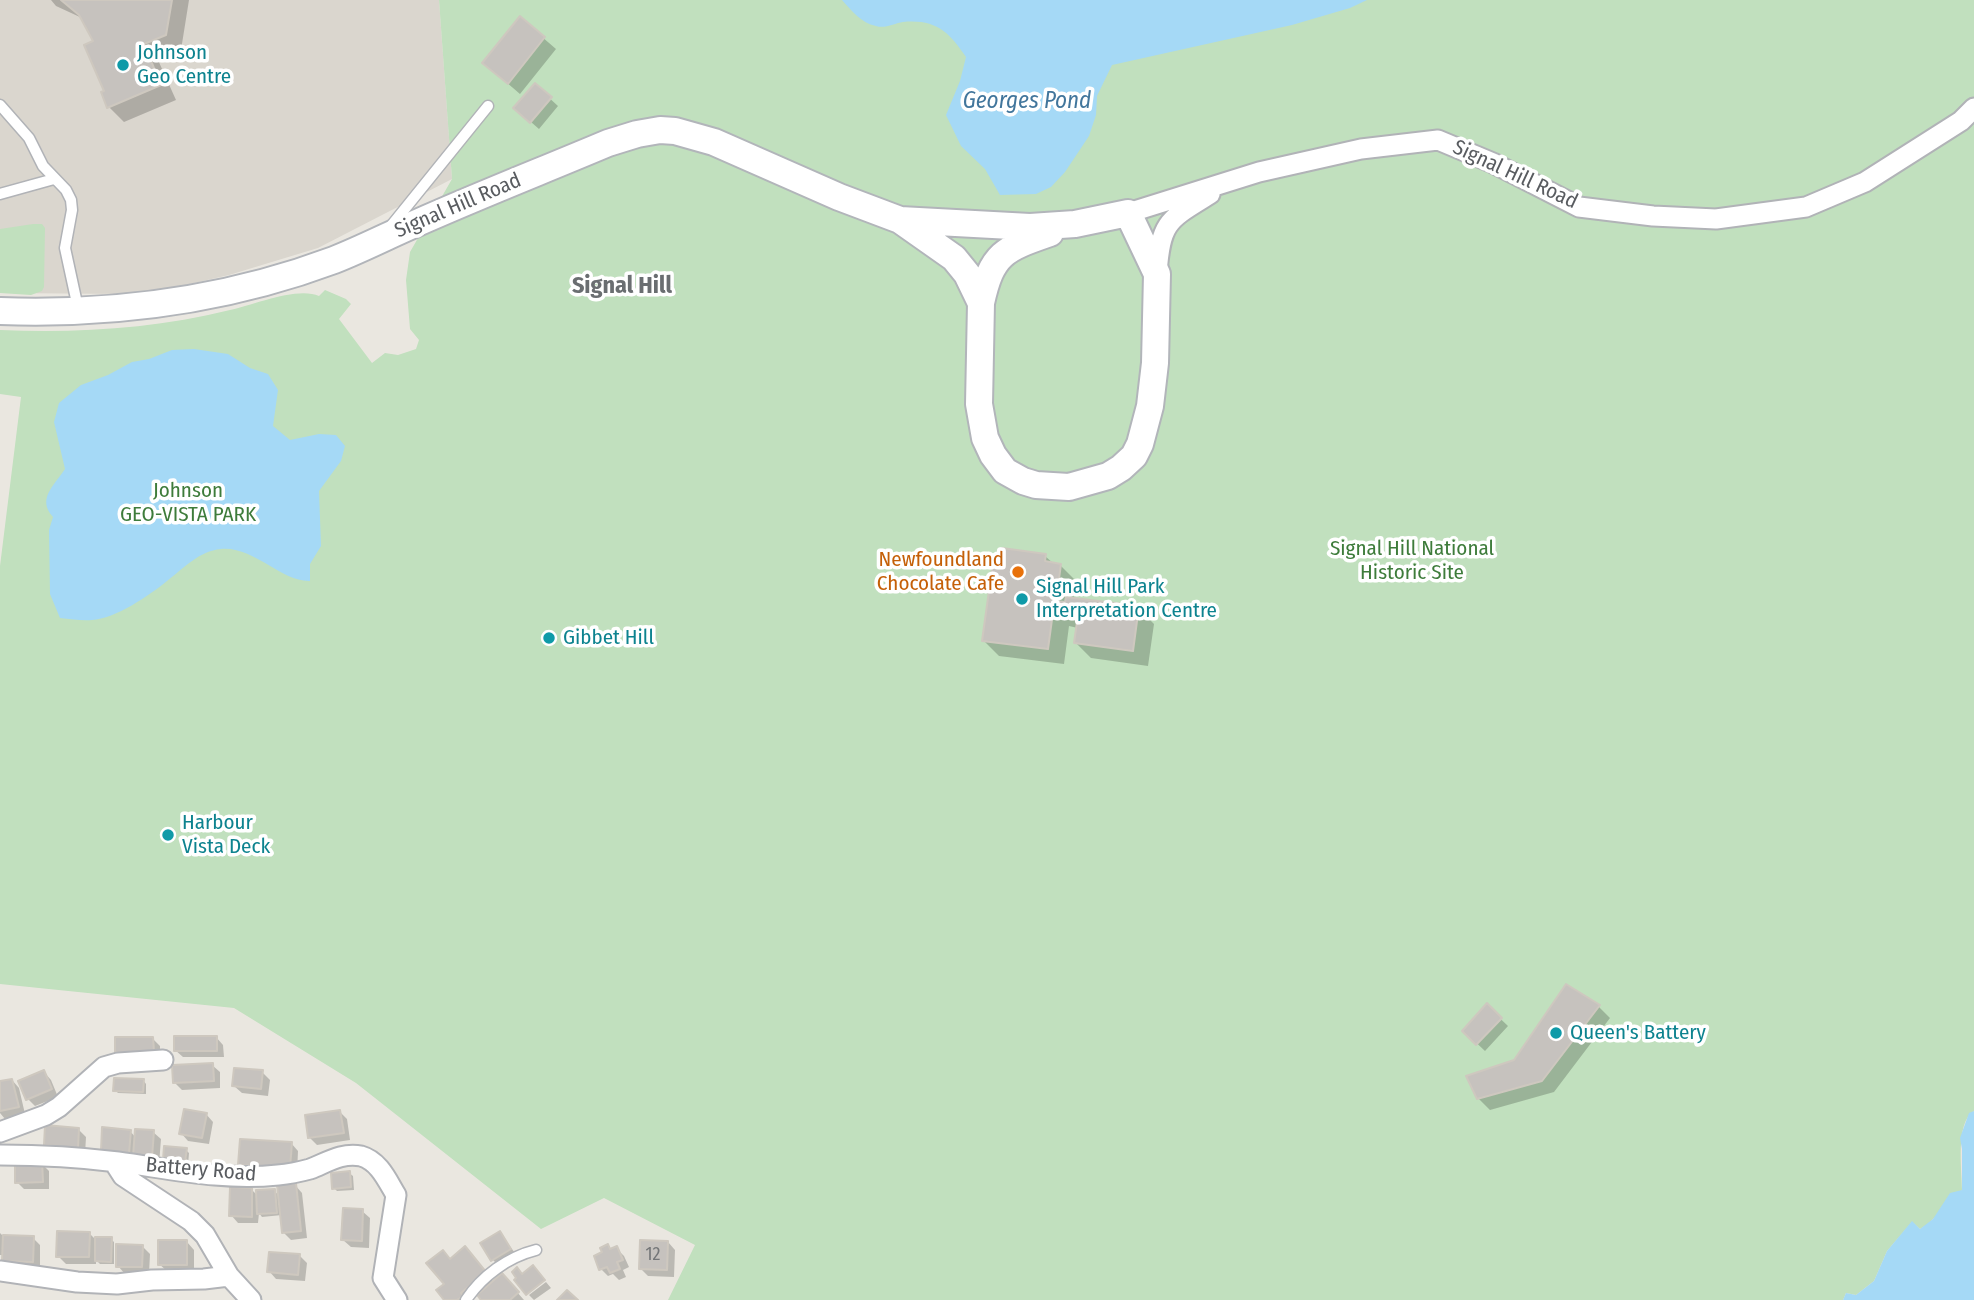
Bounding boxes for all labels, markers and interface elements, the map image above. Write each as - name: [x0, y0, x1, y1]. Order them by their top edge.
- place label: Johnson Geo Centre: [137, 40, 231, 90]
- marker: Johnson Geo Centre: [115, 57, 131, 73]
- water label: Georges Pond: [963, 88, 1091, 116]
- street label: Signal Hill Road: [1449, 135, 1581, 215]
- street label: Signal Hill Road: [391, 168, 525, 244]
- district label: Signal Hill: [572, 272, 672, 300]
- park label: Johnson GEO-VISTA PARK: [120, 478, 256, 528]
- park label: Signal Hill National Historic Site: [1330, 536, 1494, 586]
- place label: Newfoundland Chocolate Cafe: [877, 547, 1004, 597]
- marker: Newfoundland Chocolate Cafe: [1010, 564, 1026, 580]
- place label: Signal Hill Park Interpretation Centre: [1036, 574, 1217, 624]
- marker: Signal Hill Park Interpretation Centre: [1014, 591, 1030, 607]
- place label: Gibbet Hill: [563, 625, 654, 651]
- marker: Gibbet Hill: [541, 630, 557, 646]
- place label: Harbour Vista Deck: [182, 810, 270, 860]
- marker: Harbour Vista Deck: [160, 827, 176, 843]
- place label: Queen's Battery: [1570, 1020, 1706, 1046]
- marker: Queen's Battery: [1548, 1025, 1564, 1041]
- street label: Battery Road: [145, 1153, 257, 1187]
- house number: 12: [646, 1244, 660, 1266]

